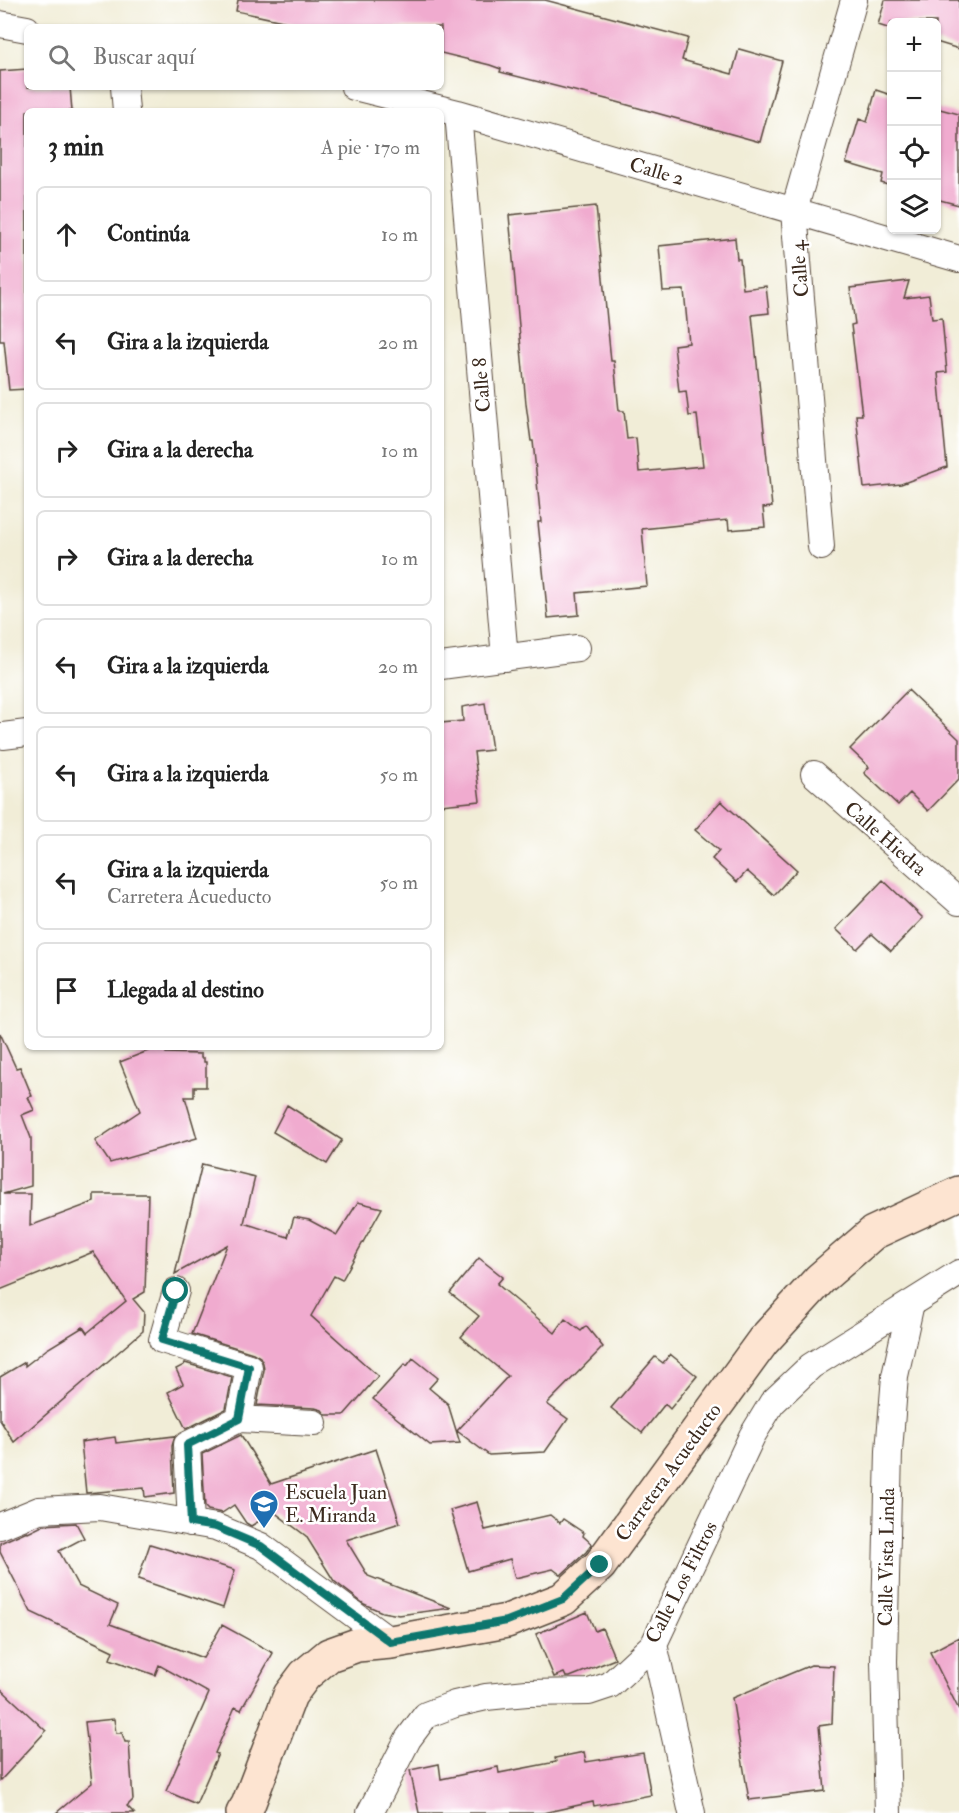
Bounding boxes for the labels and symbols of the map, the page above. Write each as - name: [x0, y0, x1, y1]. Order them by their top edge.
- street label: Calle 2: [627, 152, 687, 191]
- street label: Calle 4: [784, 239, 814, 298]
- street label: Calle 8: [467, 357, 496, 413]
- street label: Calle Hiedra: [839, 796, 933, 881]
- route start: [162, 1277, 188, 1303]
- street label: Carretera Acueducto: [610, 1398, 727, 1546]
- place label: Escuela Juan E. Miranda: [285, 1480, 387, 1528]
- street label: Calle Vista Linda: [873, 1487, 900, 1627]
- school or university icon: Escuela Juan E. Miranda: [248, 1488, 280, 1530]
- street label: Calle Los Filtros: [640, 1517, 723, 1648]
- route end: [586, 1551, 612, 1577]

